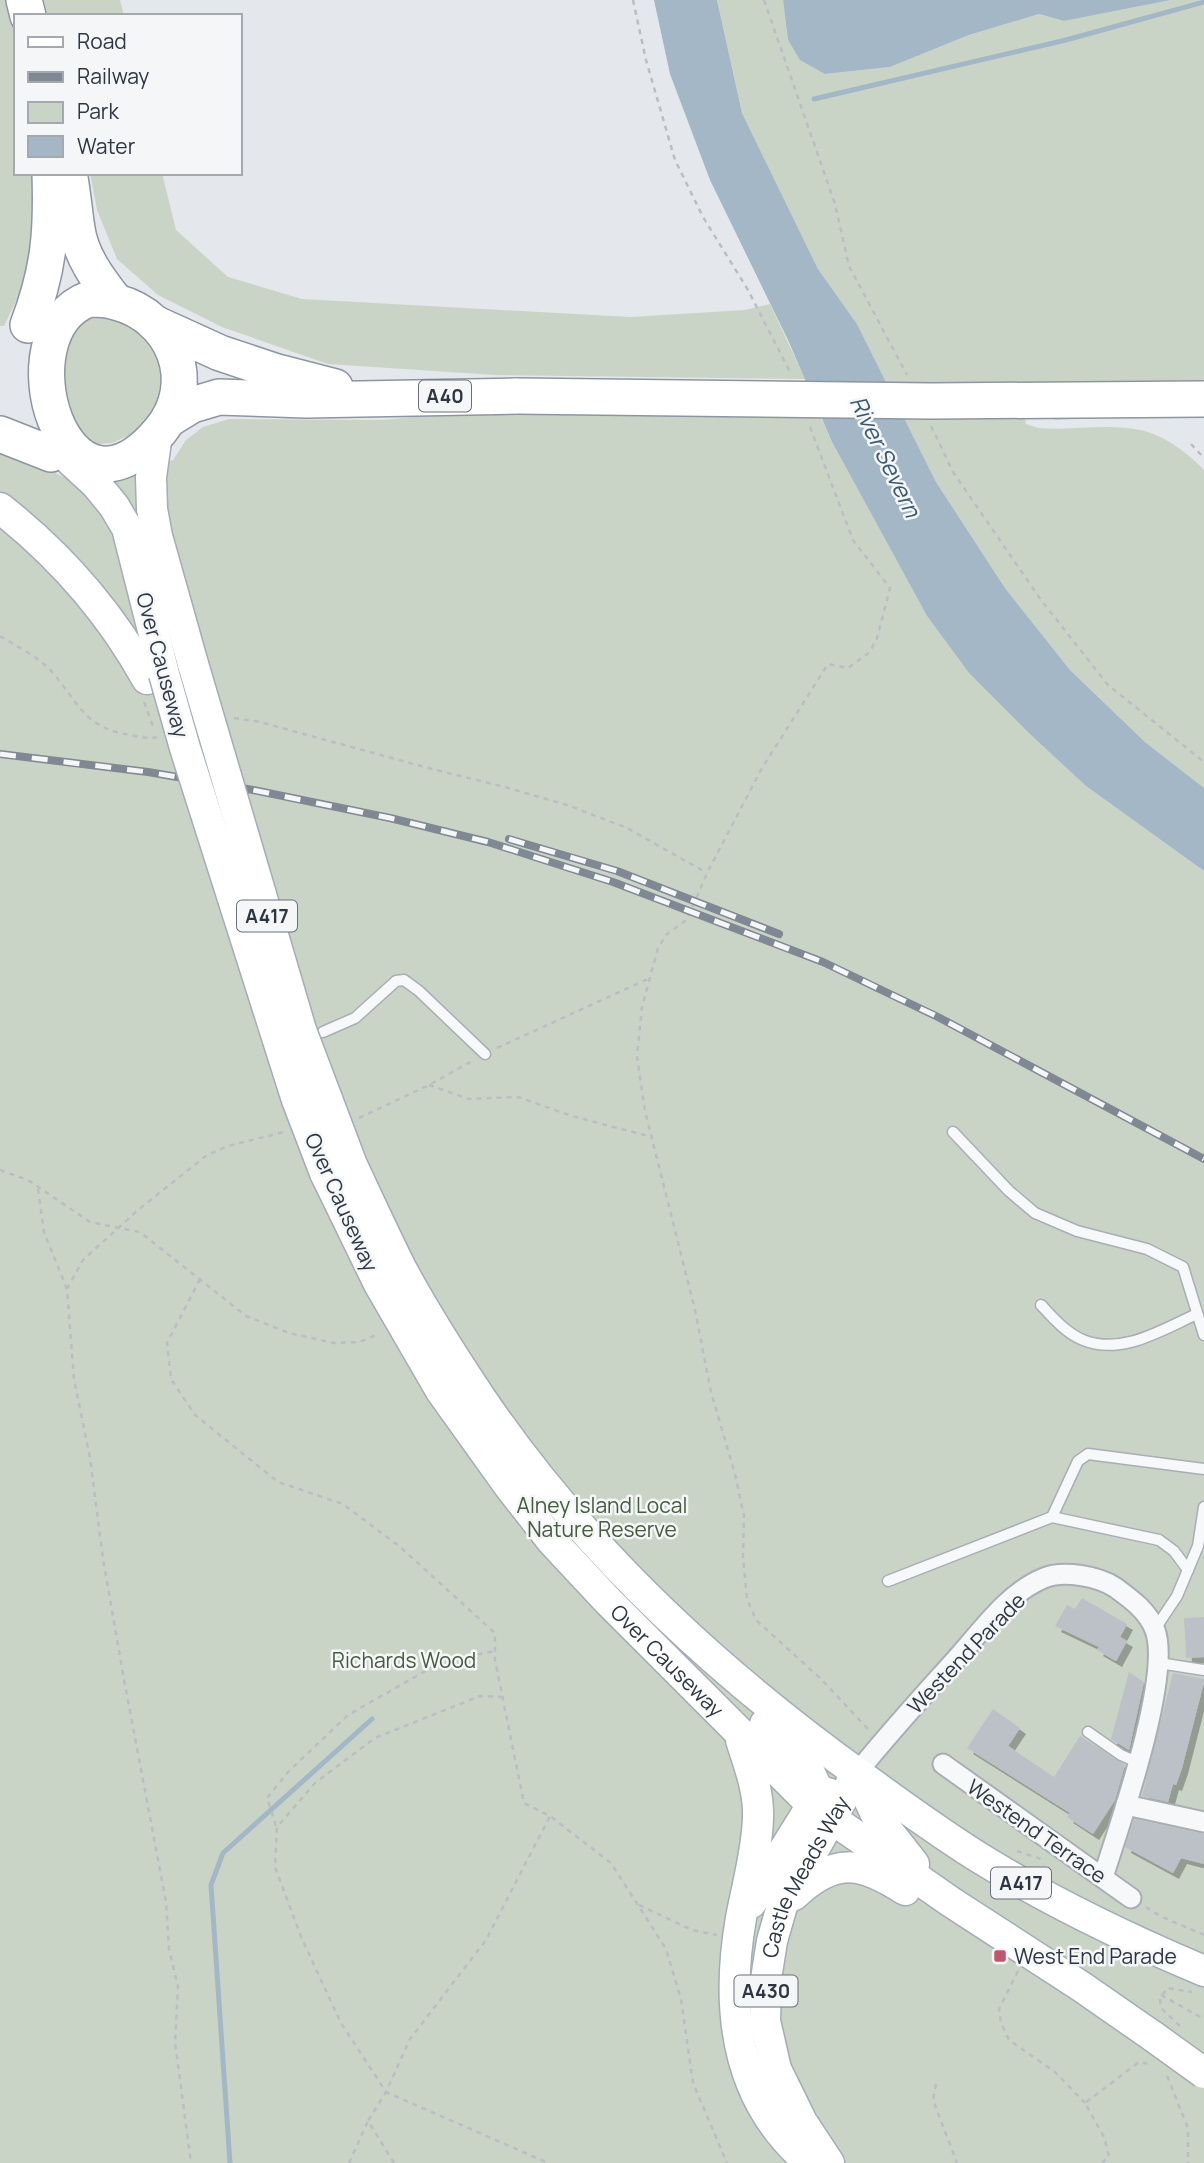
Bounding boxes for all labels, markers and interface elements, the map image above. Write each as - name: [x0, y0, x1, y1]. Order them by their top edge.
- legend: [14, 14, 242, 175]
- text: Road: [77, 27, 127, 55]
- text: Railway: [77, 62, 149, 90]
- text: Park: [77, 97, 119, 125]
- text: Water: [77, 132, 136, 160]
- road number: A40: [419, 380, 471, 412]
- water label: River Severn: [843, 390, 930, 523]
- street label: Over Causeway: [130, 589, 196, 741]
- road number: A417: [237, 900, 297, 932]
- street label: Over Causeway: [299, 1128, 385, 1276]
- park label: Alney Island Local Nature Reserve: [517, 1491, 687, 1543]
- street label: Westend Parade: [901, 1586, 1031, 1720]
- street label: Over Causeway: [605, 1598, 730, 1723]
- park label: Richards Wood: [332, 1646, 476, 1674]
- street label: Westend Terrace: [962, 1773, 1112, 1889]
- street label: Castle Meads Way: [756, 1791, 855, 1960]
- road number: A417: [991, 1868, 1051, 1898]
- place label: West End Parade: [1014, 1942, 1177, 1970]
- marker: West End Parade: [992, 1948, 1008, 1964]
- road number: A430: [734, 1976, 798, 2007]

